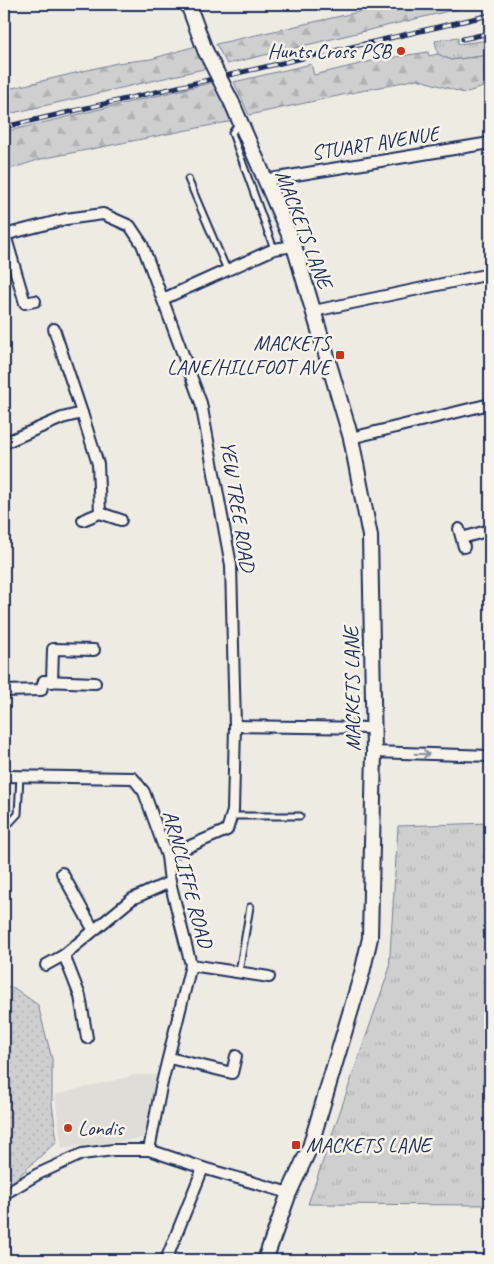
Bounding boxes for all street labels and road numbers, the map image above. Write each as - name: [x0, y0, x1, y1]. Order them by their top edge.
- street label: STUART AVENUE: [309, 120, 443, 166]
- street label: MACKETS LANE: [270, 166, 339, 294]
- street label: YEW TREE ROAD: [215, 439, 261, 575]
- street label: MACKETS LANE: [338, 624, 366, 751]
- street label: ARNCLIFFE ROAD: [157, 807, 219, 952]

